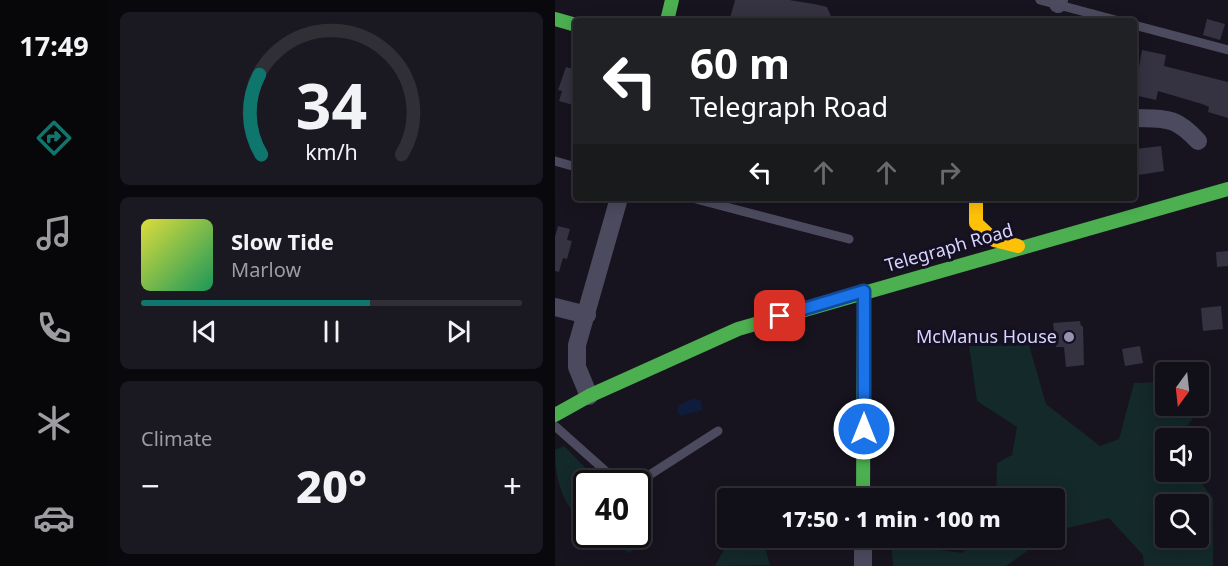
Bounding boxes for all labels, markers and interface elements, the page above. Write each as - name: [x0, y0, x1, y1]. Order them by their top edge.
- text: 17:49: [19, 27, 89, 64]
- text: 60 m: [690, 34, 790, 91]
- icon: left: [591, 42, 669, 120]
- text: 34: [296, 63, 367, 148]
- text: Telegraph Road: [690, 88, 888, 125]
- icon: directions: [33, 117, 75, 159]
- text: km/h: [305, 138, 358, 167]
- icon: left: [744, 156, 777, 189]
- icon: ahead: [807, 156, 840, 189]
- icon: ahead: [870, 156, 903, 189]
- icon: right: [933, 156, 966, 189]
- icon: music: [33, 212, 75, 254]
- street label: Telegraph Road: [882, 217, 1016, 277]
- text: Slow Tide: [231, 226, 334, 256]
- text: Marlow: [231, 256, 301, 283]
- pin: [754, 290, 805, 341]
- icon: arrive: [763, 299, 796, 332]
- icon: phone: [33, 307, 75, 349]
- icon: previous: [188, 315, 221, 348]
- icon: pause: [315, 315, 348, 348]
- icon: next: [442, 315, 475, 348]
- place label: McManus House: [916, 324, 1057, 348]
- marker: McManus House: [1062, 330, 1076, 344]
- north arrow: [1155, 362, 1209, 416]
- map controls: [1155, 362, 1209, 548]
- position arrow: [832, 397, 896, 461]
- icon: climate: [33, 402, 75, 444]
- text: Climate: [141, 425, 212, 452]
- button: sound: [1155, 428, 1209, 482]
- text: 20°: [296, 455, 367, 516]
- text: −: [141, 463, 160, 508]
- text: +: [503, 463, 522, 508]
- speed limit sign: 40: [573, 470, 651, 548]
- button: search: [1155, 494, 1209, 548]
- icon: car: [33, 497, 75, 539]
- text: 17:50 · 1 min · 100 m: [781, 503, 1001, 533]

